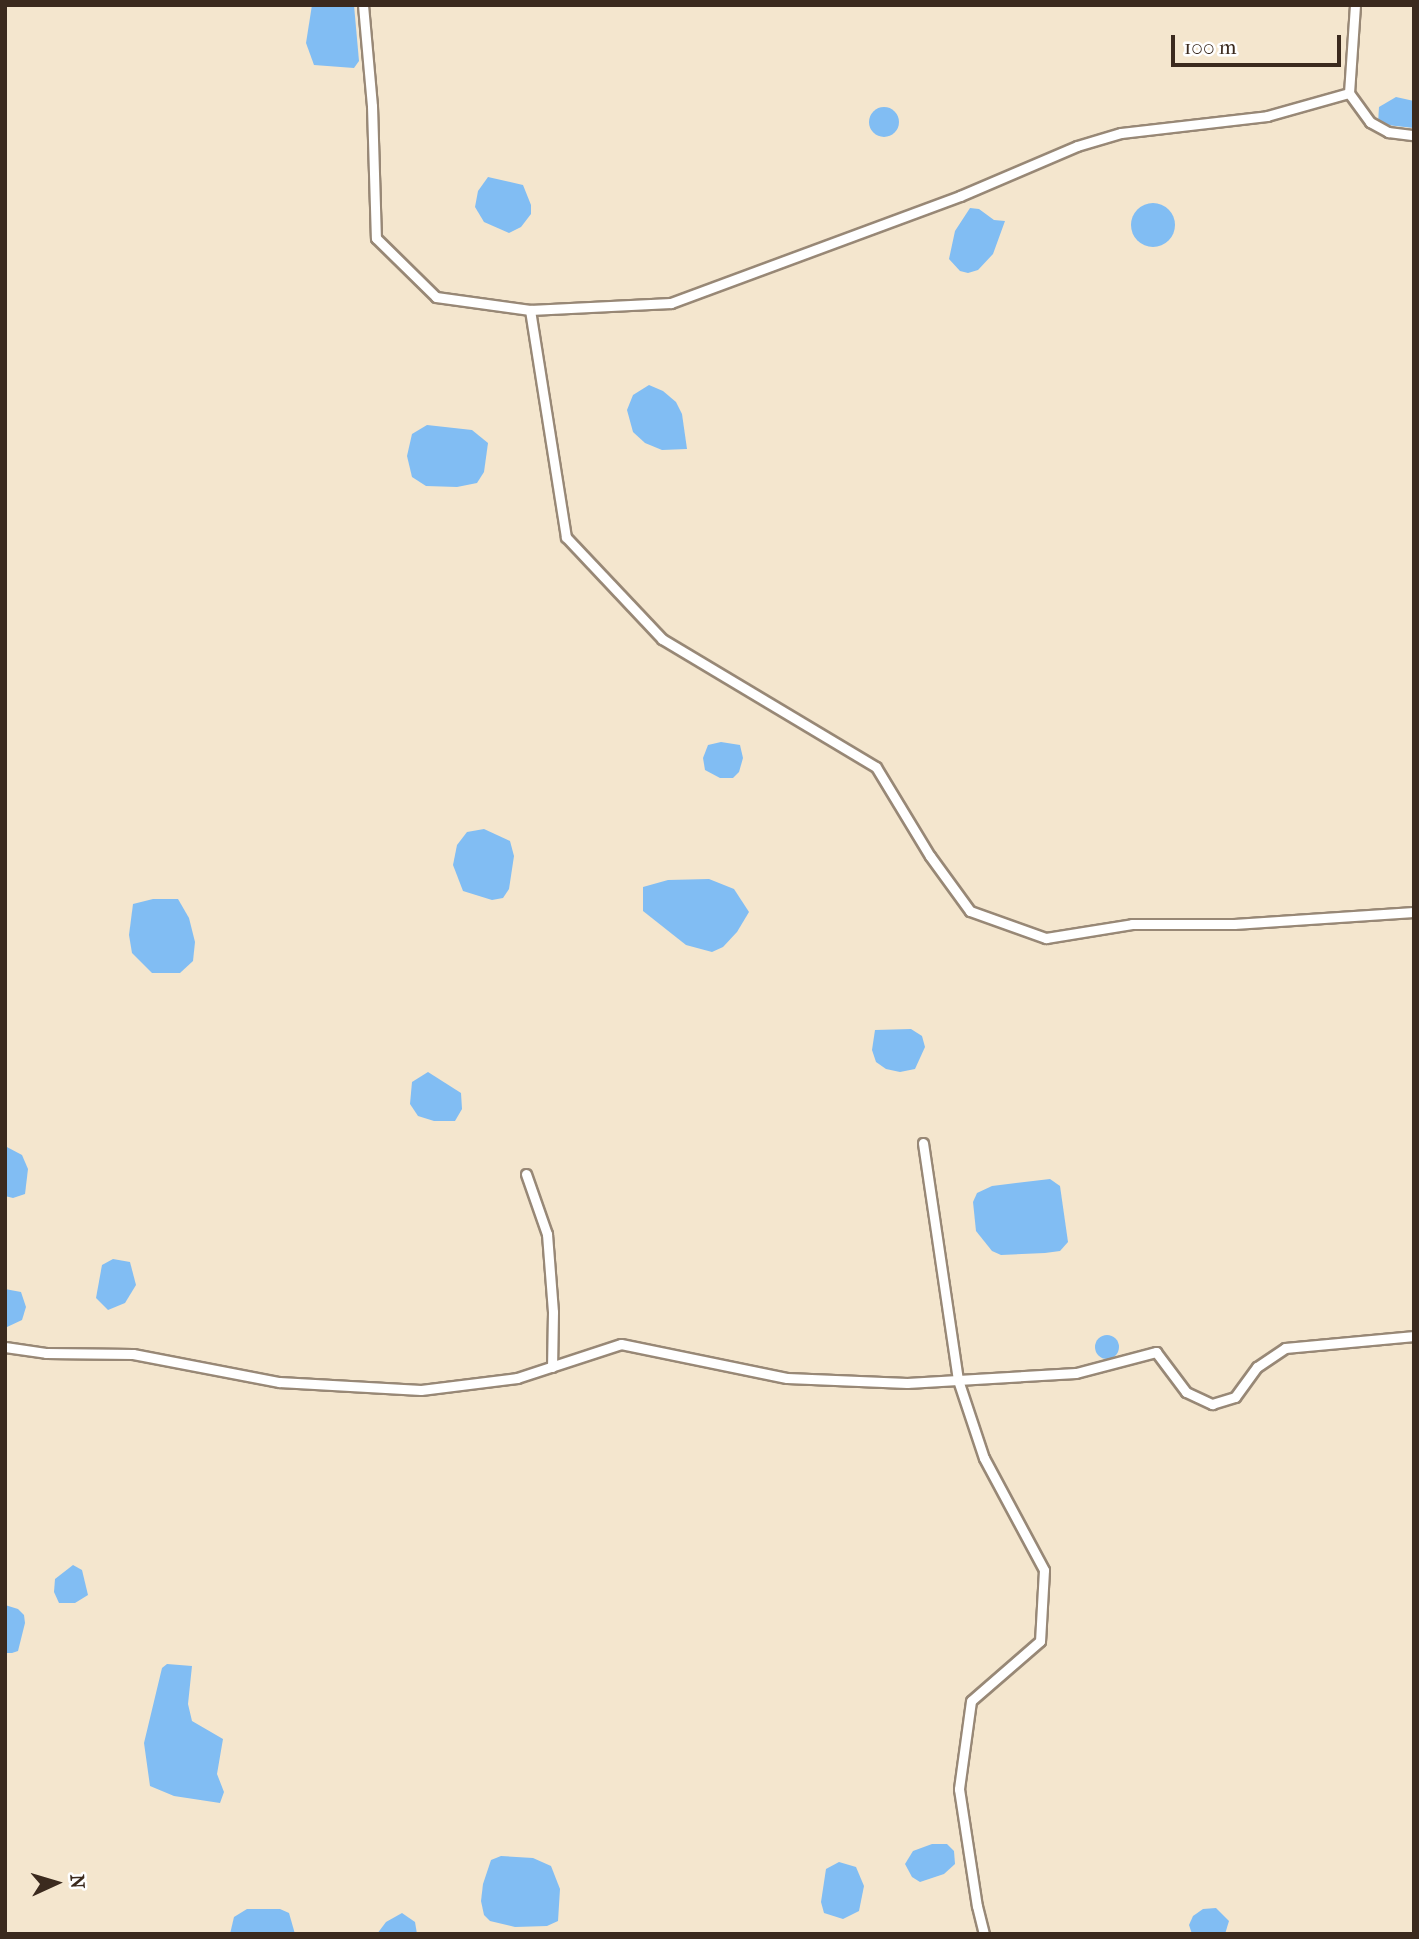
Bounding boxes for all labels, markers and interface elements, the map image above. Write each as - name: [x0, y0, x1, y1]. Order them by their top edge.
- scale bar: [1174, 21, 1344, 65]
- text: 100 m: [1184, 35, 1237, 59]
- north arrow: [21, 1848, 91, 1918]
- text: N: [65, 1874, 88, 1889]

